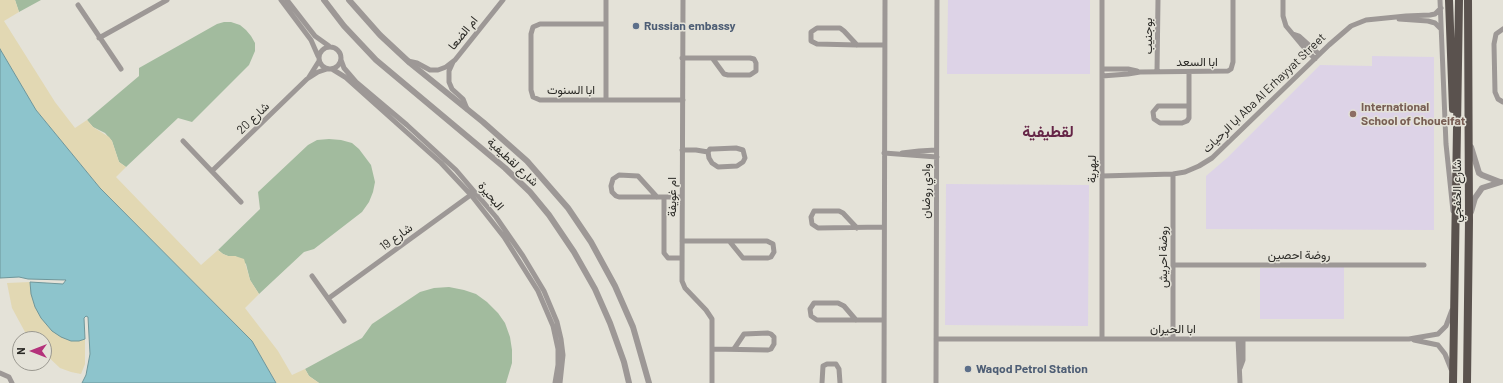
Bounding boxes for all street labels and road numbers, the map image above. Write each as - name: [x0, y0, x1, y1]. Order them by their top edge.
- street label: ام الضعا: [445, 13, 481, 53]
- street label: بوجنيب: [1141, 18, 1155, 54]
- street label: ابا الرحيات Aba Al Erhayyat Street: [1199, 30, 1329, 156]
- street label: ابا السعد: [1176, 55, 1218, 69]
- street label: ابا السنوت: [547, 83, 595, 97]
- street label: شارع 20: [234, 99, 272, 137]
- street label: شارع لقطيفية: [484, 135, 542, 189]
- street label: لبهرية: [1085, 155, 1099, 183]
- street label: شارع الخفجي: [1450, 160, 1464, 222]
- street label: وادي روضان: [919, 163, 933, 219]
- street label: ام غويفة: [665, 177, 679, 217]
- street label: البحيرة: [475, 179, 507, 213]
- street label: شارع 19: [377, 220, 415, 254]
- street label: روضة احريش: [1156, 226, 1170, 288]
- street label: روضة احصين: [1268, 248, 1330, 262]
- street label: ابا الحيران: [1150, 322, 1196, 336]

